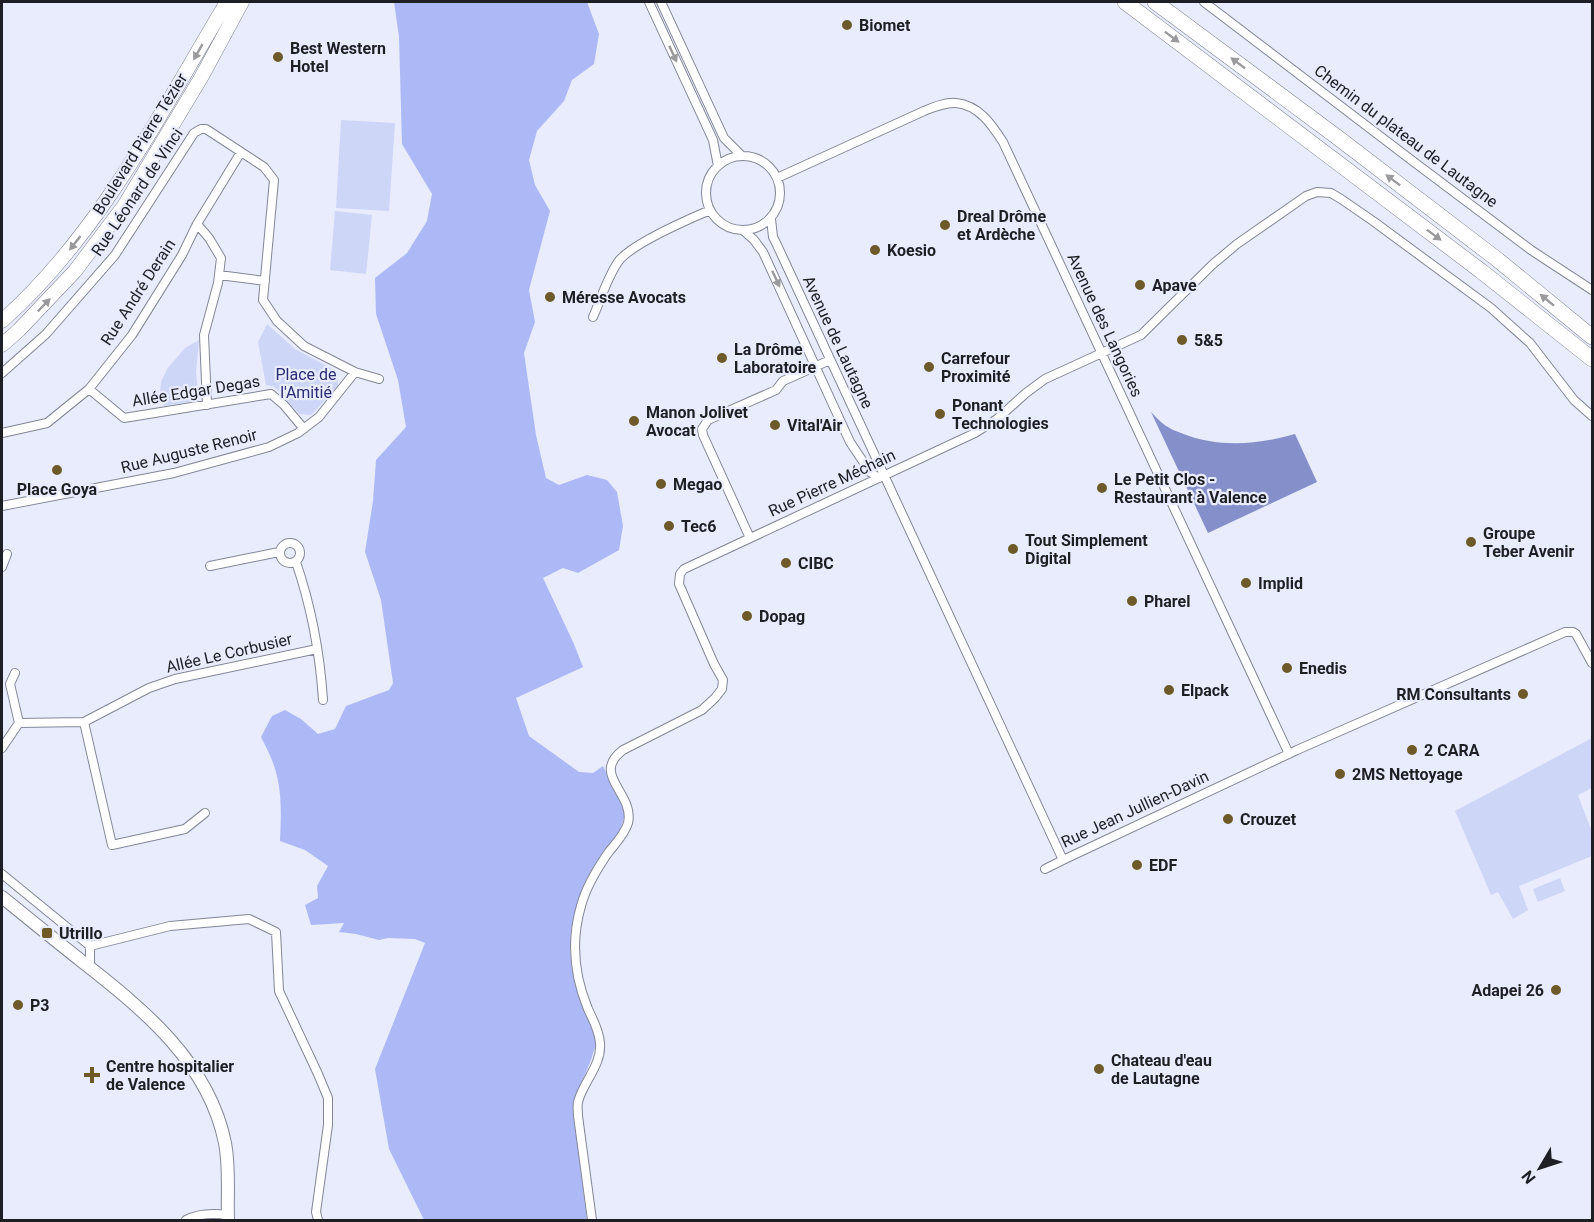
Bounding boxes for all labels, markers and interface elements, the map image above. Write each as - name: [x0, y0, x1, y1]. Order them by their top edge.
- place label: Biomet: [859, 16, 911, 35]
- marker: Biomet: [840, 18, 854, 32]
- one-way arrow: [1164, 30, 1179, 42]
- place label: Best Western Hotel: [290, 39, 386, 76]
- one-way arrow: [192, 44, 203, 60]
- one-way arrow: [669, 46, 678, 63]
- marker: Best Western Hotel: [271, 50, 285, 64]
- one-way arrow: [1230, 57, 1245, 69]
- street label: Chemin du plateau de Lautagne: [1310, 61, 1502, 211]
- street label: Boulevard Pierre Tézier: [89, 69, 192, 218]
- street label: Rue Léonard de Vinci: [87, 125, 187, 259]
- one-way arrow: [1386, 174, 1402, 186]
- place label: Dreal Drôme et Ardèche: [957, 207, 1046, 244]
- marker: Dreal Drôme et Ardèche: [938, 218, 952, 232]
- one-way arrow: [1426, 228, 1441, 240]
- one-way arrow: [68, 235, 81, 251]
- street label: Rue André Derain: [97, 235, 179, 349]
- place label: Koesio: [887, 241, 936, 260]
- marker: Koesio: [868, 243, 882, 257]
- street label: Avenue des Langories: [1063, 250, 1147, 400]
- one-way arrow: [771, 271, 780, 288]
- street label: Avenue de Lautagne: [799, 273, 877, 411]
- place label: Apave: [1152, 276, 1197, 295]
- marker: Apave: [1133, 278, 1147, 292]
- place label: Méresse Avocats: [562, 288, 686, 307]
- marker: Méresse Avocats: [543, 290, 557, 304]
- one-way arrow: [1539, 293, 1555, 306]
- one-way arrow: [36, 298, 50, 312]
- place label: 5&5: [1194, 331, 1223, 350]
- marker: 5&5: [1175, 333, 1189, 347]
- place label: La Drôme Laboratoire: [734, 340, 817, 377]
- place label: Carrefour Proximité: [941, 349, 1011, 386]
- marker: La Drôme Laboratoire: [715, 351, 729, 365]
- marker: Carrefour Proximité: [922, 360, 936, 374]
- park label: Place de l'Amitié: [275, 365, 337, 402]
- street label: Allée Edgar Degas: [131, 372, 261, 410]
- place label: Ponant Technologies: [952, 396, 1049, 433]
- place label: Manon Jolivet Avocat: [646, 403, 749, 440]
- marker: Ponant Technologies: [933, 407, 947, 421]
- marker: Manon Jolivet Avocat: [627, 414, 641, 428]
- place label: Vital'Air: [787, 416, 843, 435]
- marker: Vital'Air: [768, 418, 782, 432]
- street label: Rue Auguste Renoir: [119, 425, 260, 477]
- street label: Rue Pierre Méchain: [766, 445, 898, 521]
- marker: Place Goya: [50, 463, 64, 477]
- place label: Le Petit Clos - Restaurant à Valence: [1114, 470, 1267, 507]
- place label: Megao: [673, 475, 722, 494]
- marker: Megao: [654, 477, 668, 491]
- place label: Place Goya: [17, 480, 98, 499]
- marker: Le Petit Clos - Restaurant à Valence: [1095, 481, 1109, 495]
- place label: Tec6: [681, 517, 716, 536]
- marker: Tec6: [662, 519, 676, 533]
- place label: Groupe Teber Avenir: [1483, 524, 1575, 561]
- place label: Tout Simplement Digital: [1025, 531, 1148, 568]
- marker: Groupe Teber Avenir: [1464, 535, 1478, 549]
- marker: Tout Simplement Digital: [1006, 542, 1020, 556]
- place label: CIBC: [798, 554, 834, 573]
- marker: CIBC: [779, 556, 793, 570]
- place label: Implid: [1258, 574, 1303, 593]
- marker: Implid: [1239, 576, 1253, 590]
- place label: Pharel: [1144, 592, 1190, 611]
- marker: Pharel: [1125, 594, 1139, 608]
- place label: Dopag: [759, 607, 805, 626]
- marker: Dopag: [740, 609, 754, 623]
- street label: Allée Le Corbusier: [164, 629, 295, 677]
- place label: Enedis: [1299, 659, 1347, 678]
- marker: Enedis: [1280, 661, 1294, 675]
- place label: Elpack: [1181, 681, 1229, 700]
- marker: Elpack: [1162, 683, 1176, 697]
- place label: RM Consultants: [1396, 685, 1511, 704]
- marker: RM Consultants: [1516, 687, 1530, 701]
- place label: 2 CARA: [1424, 741, 1480, 760]
- marker: 2 CARA: [1405, 743, 1419, 757]
- place label: 2MS Nettoyage: [1352, 765, 1463, 784]
- street label: Rue Jean Jullien-Davin: [1058, 766, 1212, 852]
- marker: 2MS Nettoyage: [1333, 767, 1347, 781]
- place label: Crouzet: [1240, 810, 1297, 829]
- marker: Crouzet: [1221, 812, 1235, 826]
- place label: EDF: [1149, 856, 1177, 875]
- marker: EDF: [1130, 858, 1144, 872]
- place label: Utrillo: [59, 924, 103, 943]
- marker: Utrillo: [40, 926, 54, 940]
- place label: Adapei 26: [1471, 981, 1544, 1000]
- marker: Adapei 26: [1549, 983, 1563, 997]
- place label: P3: [30, 996, 50, 1015]
- marker: P3: [11, 998, 25, 1012]
- place label: Chateau d'eau de Lautagne: [1111, 1051, 1212, 1088]
- place label: Centre hospitalier de Valence: [106, 1057, 234, 1094]
- marker: Chateau d'eau de Lautagne: [1092, 1062, 1106, 1076]
- marker: Centre hospitalier de Valence: [83, 1066, 101, 1084]
- north arrow: [1510, 1138, 1570, 1198]
- text: N: [1518, 1167, 1540, 1187]

